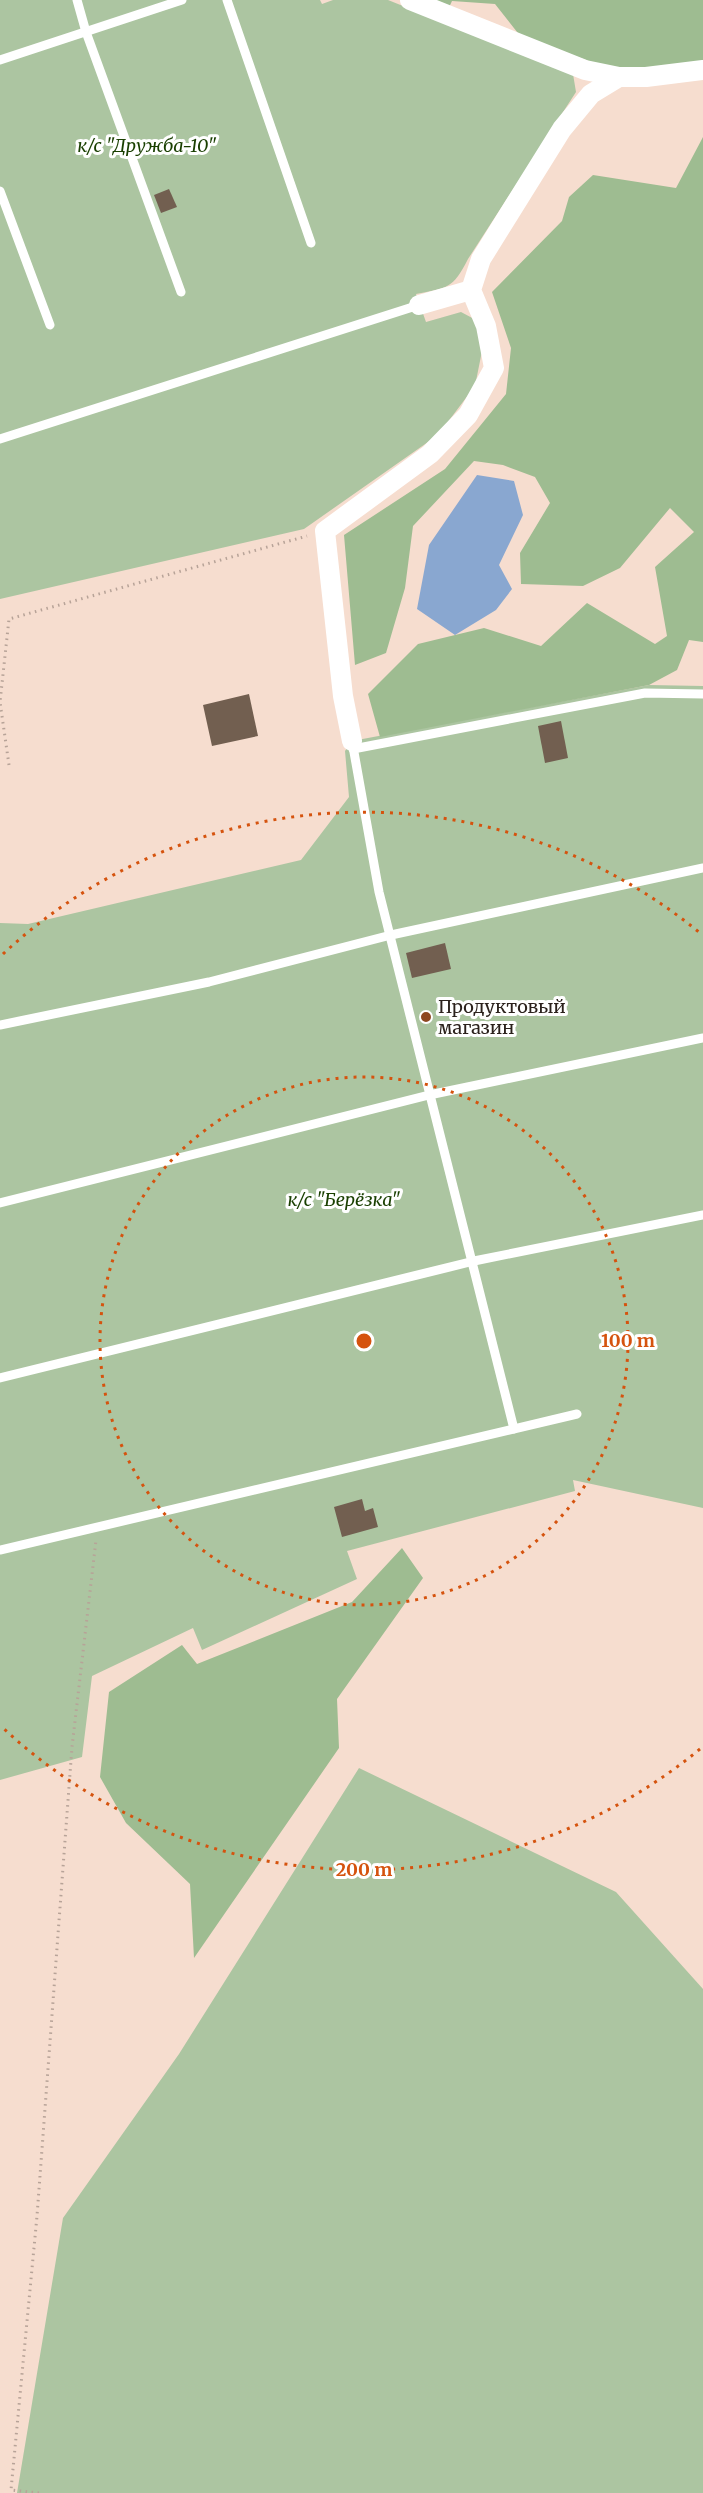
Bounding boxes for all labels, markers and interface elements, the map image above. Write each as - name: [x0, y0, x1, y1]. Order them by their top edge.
- park label: к/с "Дружба-10": [77, 134, 217, 157]
- place label: Продуктовый магазин: [438, 995, 566, 1039]
- marker: Продуктовый магазин: [419, 1010, 433, 1024]
- park label: к/с "Берёзка": [288, 1188, 400, 1211]
- text: 100 m: [601, 1329, 655, 1352]
- centre of rings: [354, 1331, 374, 1351]
- text: 200 m: [336, 1858, 392, 1881]

